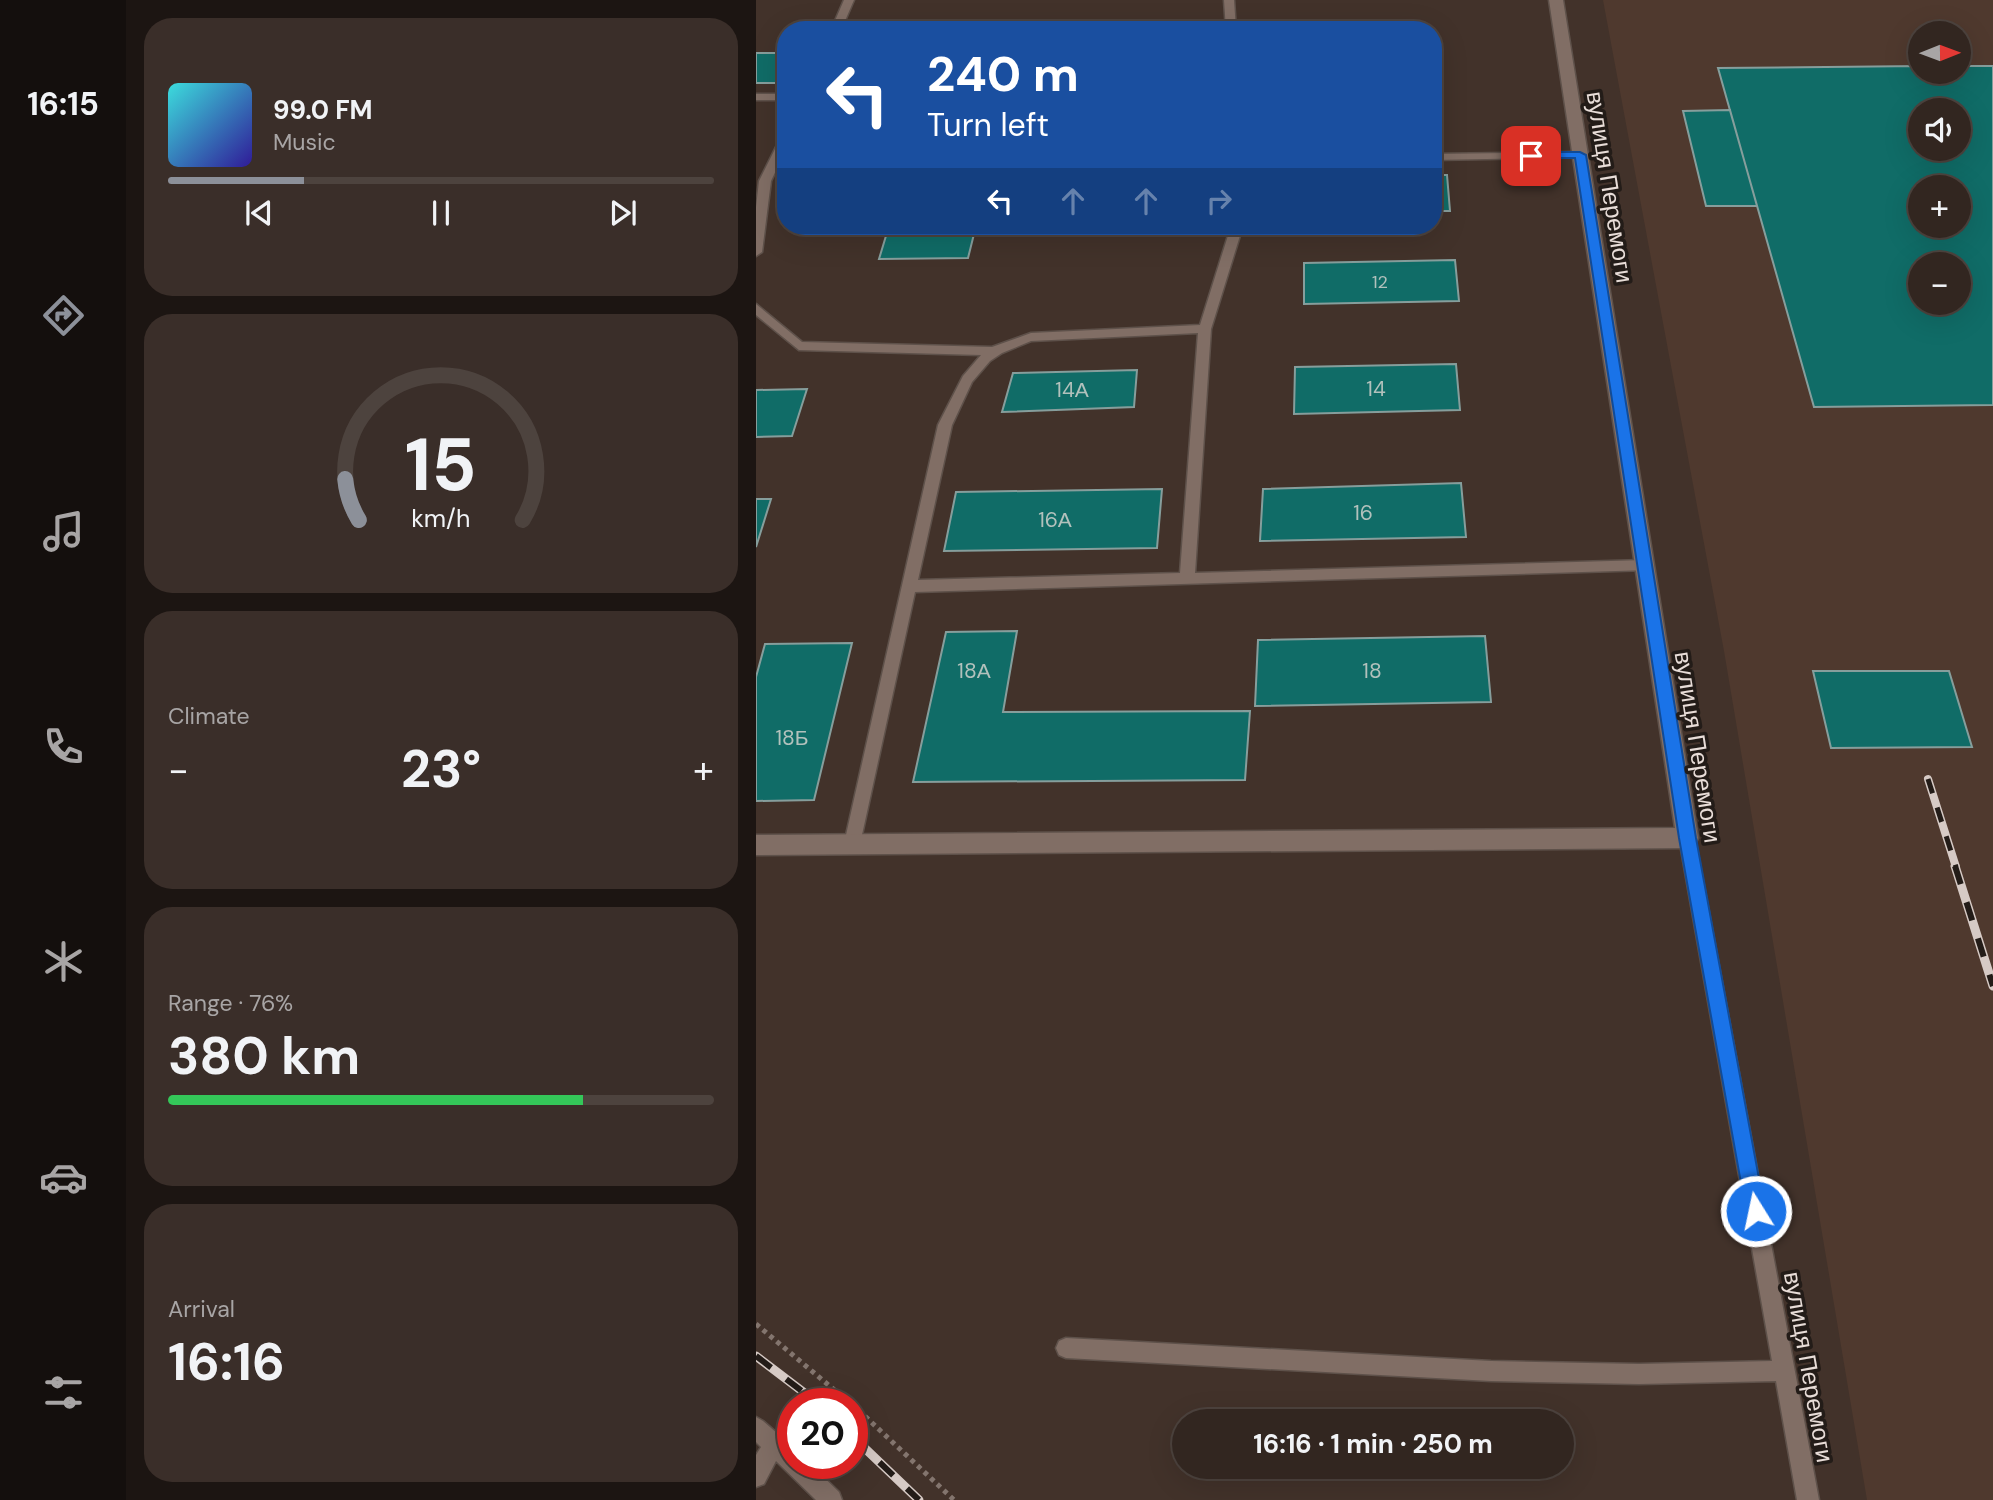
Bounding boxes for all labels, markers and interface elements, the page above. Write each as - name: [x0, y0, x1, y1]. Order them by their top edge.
- north arrow: [1908, 21, 1970, 84]
- map controls: [1908, 21, 1971, 315]
- text: 240 m: [927, 42, 1079, 106]
- icon: left: [812, 49, 903, 140]
- text: 16:15: [27, 83, 99, 125]
- street label: вулиця Перемоги: [1580, 89, 1640, 285]
- text: 99.0 FM: [273, 93, 373, 127]
- button: sound: [1908, 98, 1971, 161]
- text: Turn left: [927, 104, 1049, 146]
- pin: [1501, 126, 1561, 186]
- text: Music: [273, 127, 336, 157]
- icon: arrive: [1512, 137, 1550, 175]
- button: +: [1908, 175, 1971, 238]
- icon: left: [981, 182, 1019, 220]
- icon: ahead: [1054, 182, 1092, 220]
- icon: ahead: [1127, 182, 1165, 220]
- icon: right: [1200, 182, 1238, 220]
- icon: previous: [240, 194, 278, 232]
- icon: pause: [422, 194, 460, 232]
- icon: next: [604, 194, 642, 232]
- button: −: [1908, 252, 1971, 315]
- house number: 12: [1372, 270, 1388, 294]
- icon: directions: [39, 291, 88, 340]
- house number: 14: [1366, 375, 1386, 403]
- house number: 14А: [1055, 376, 1089, 404]
- text: 15: [405, 418, 477, 513]
- house number: 16: [1353, 499, 1373, 527]
- text: km/h: [411, 501, 471, 534]
- house number: 16А: [1038, 506, 1072, 534]
- icon: music: [39, 507, 88, 556]
- street label: вулиця Перемоги: [1668, 649, 1728, 845]
- house number: 18А: [957, 657, 991, 685]
- house number: 18: [1362, 657, 1382, 685]
- text: Climate: [168, 701, 250, 731]
- icon: phone: [39, 722, 88, 771]
- house number: 18Б: [775, 724, 809, 752]
- text: 23°: [401, 735, 481, 803]
- text: −: [168, 745, 189, 795]
- text: +: [693, 745, 714, 795]
- icon: climate: [39, 937, 88, 986]
- text: Range · 76%: [168, 988, 293, 1018]
- text: 380 km: [168, 1022, 360, 1090]
- icon: car: [39, 1153, 88, 1202]
- position arrow: [1719, 1174, 1793, 1248]
- street label: вулиця Перемоги: [1777, 1269, 1841, 1465]
- text: Arrival: [168, 1294, 235, 1324]
- text: 16:16: [168, 1328, 285, 1396]
- icon: filters: [39, 1368, 88, 1417]
- speed limit sign: 20: [777, 1388, 868, 1479]
- text: 16:16 · 1 min · 250 m: [1253, 1427, 1493, 1461]

